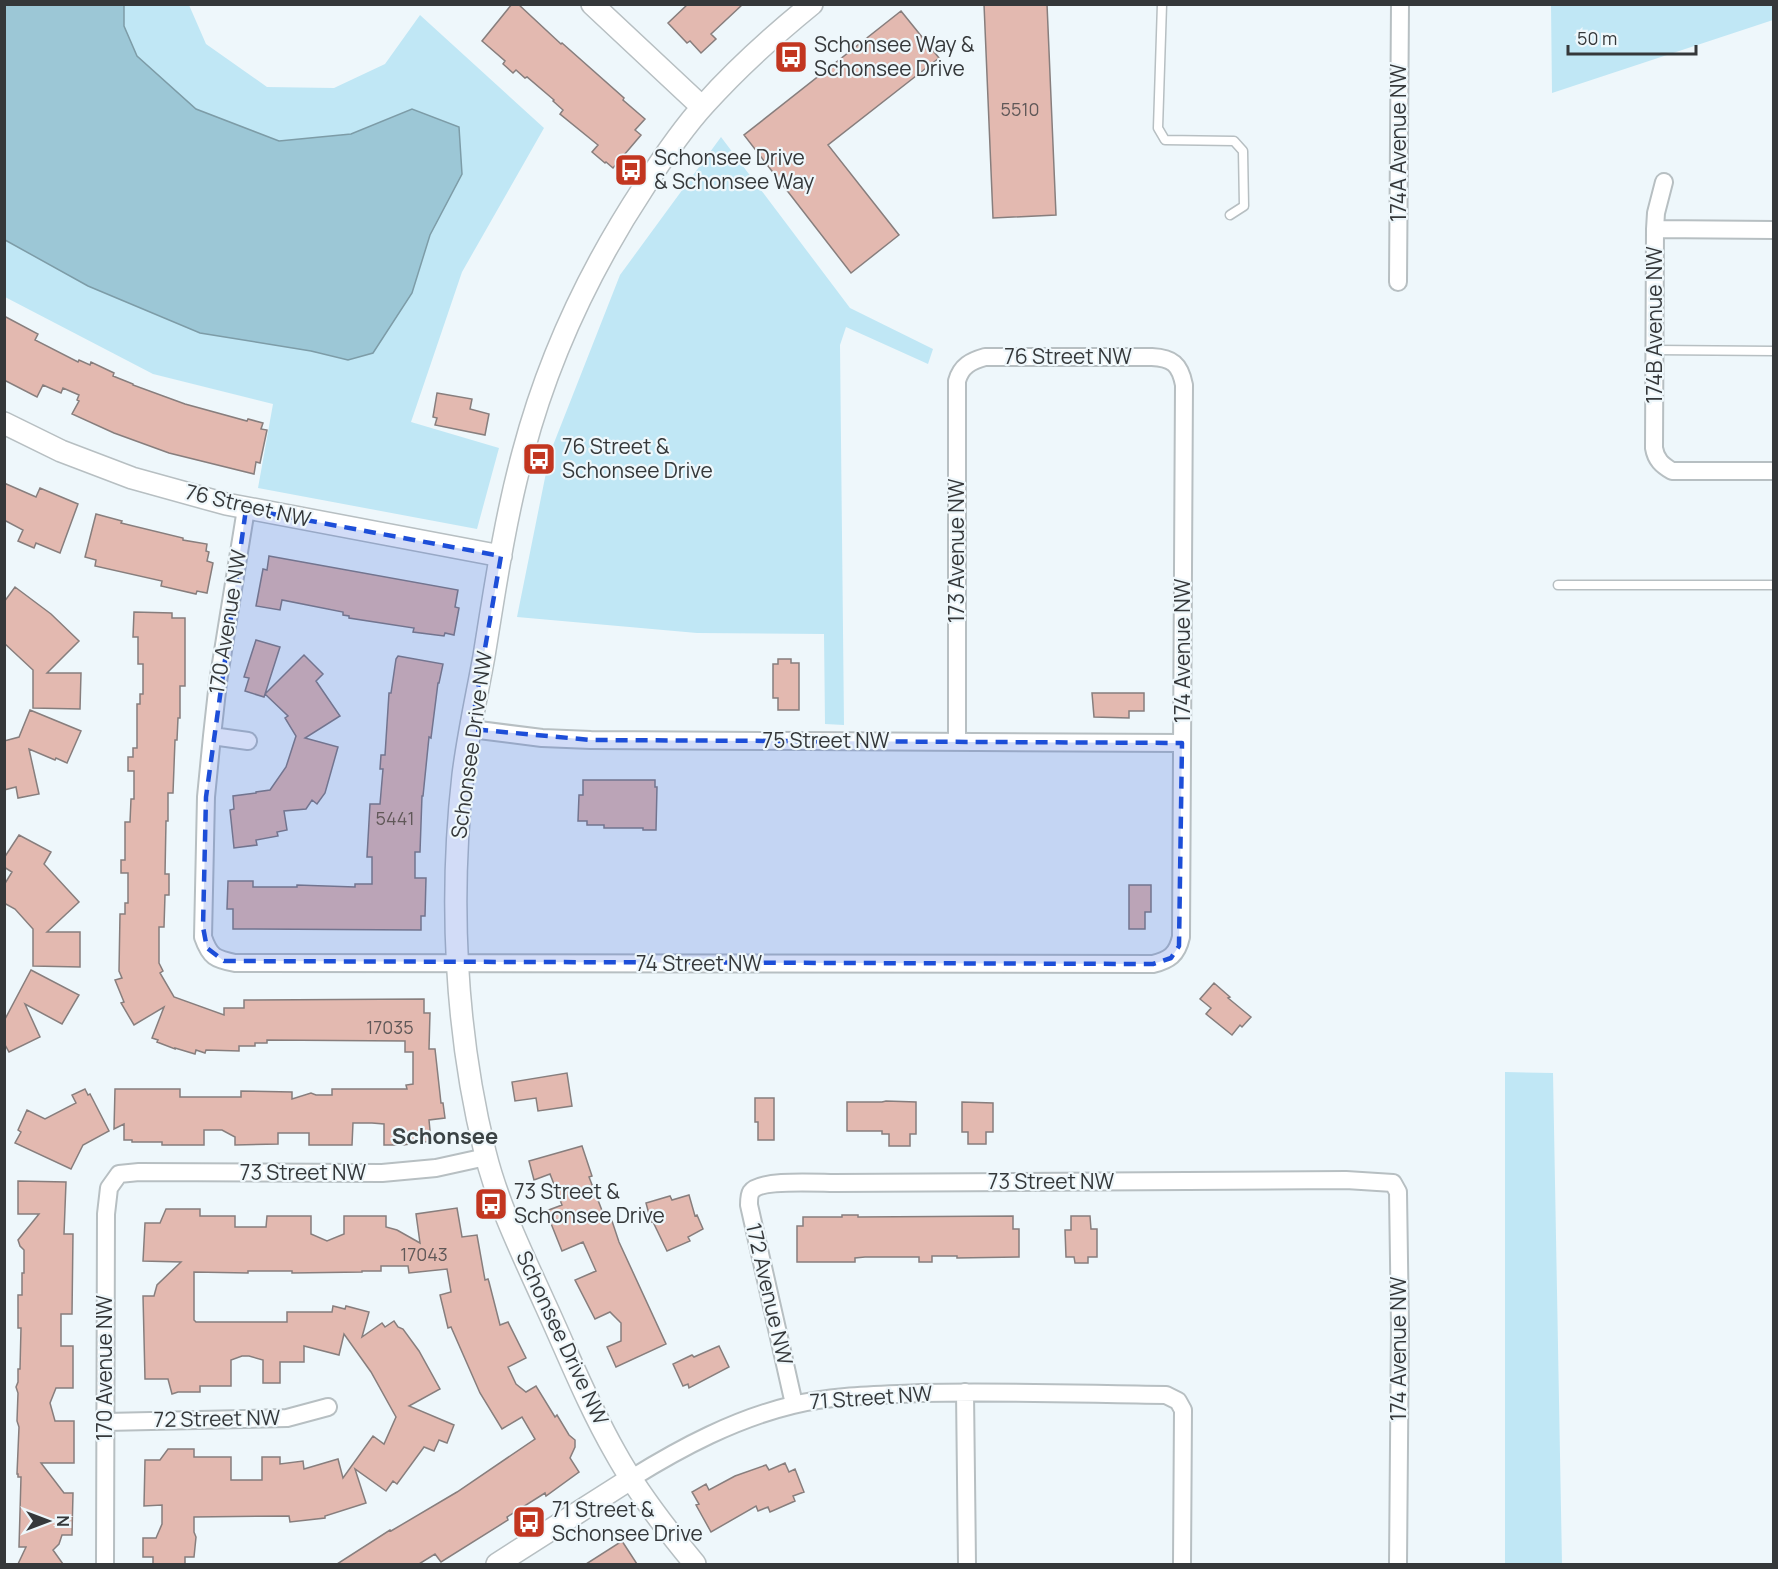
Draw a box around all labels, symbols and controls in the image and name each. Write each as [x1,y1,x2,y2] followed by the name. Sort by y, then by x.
[1568,18,1696,56] scale bar
[1577,26,1617,50] text: 50 m
[814,30,975,82] place label: Schonsee Way & Schonsee Drive
[773,39,809,75] bus stop icon: Schonsee Way & Schonsee Drive
[1384,64,1412,222] street label: 174A Avenue NW
[1001,97,1039,121] house number: 5510
[654,143,814,195] place label: Schonsee Drive & Schonsee Way
[613,152,649,188] bus stop icon: Schonsee Drive & Schonsee Way
[1640,246,1668,404] street label: 174B Avenue NW
[1004,342,1132,370] street label: 76 Street NW
[562,432,713,484] place label: 76 Street & Schonsee Drive
[521,441,557,477] bus stop icon: 76 Street & Schonsee Drive
[183,477,314,533] street label: 76 Street NW
[942,478,970,623] street label: 173 Avenue NW
[202,547,252,696] street label: 170 Avenue NW
[1168,578,1196,723] street label: 174 Avenue NW
[444,649,498,840] street label: Schonsee Drive NW
[763,726,890,754] street label: 75 Street NW
[376,806,414,830] house number: 5441
[636,949,762,977] street label: 74 Street NW
[366,1015,414,1039] house number: 17035
[392,1121,498,1151] district label: Schonsee
[240,1158,366,1186] street label: 73 Street NW
[988,1167,1114,1195] street label: 73 Street NW
[514,1177,665,1229] place label: 73 Street & Schonsee Drive
[473,1186,509,1222] bus stop icon: 73 Street & Schonsee Drive
[740,1220,800,1368] street label: 172 Avenue NW
[400,1242,448,1266] house number: 17043
[510,1246,616,1429] street label: Schonsee Drive NW
[1384,1276,1412,1421] street label: 174 Avenue NW
[90,1295,118,1441] street label: 170 Avenue NW
[809,1379,934,1415] street label: 71 Street NW
[153,1403,281,1433] street label: 72 Street NW
[18,1491,78,1551] north arrow
[552,1495,703,1547] place label: 71 Street & Schonsee Drive
[511,1504,547,1540] bus stop icon: 71 Street & Schonsee Drive
[52,1515,74,1527] text: N

